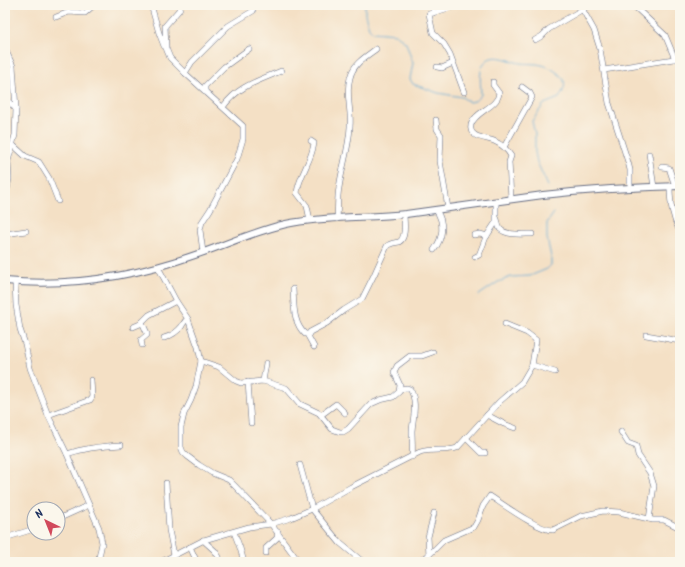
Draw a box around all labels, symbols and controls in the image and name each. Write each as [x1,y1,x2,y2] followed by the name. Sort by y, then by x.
[26,501,66,541] north arrow
[31,505,49,523] text: N

